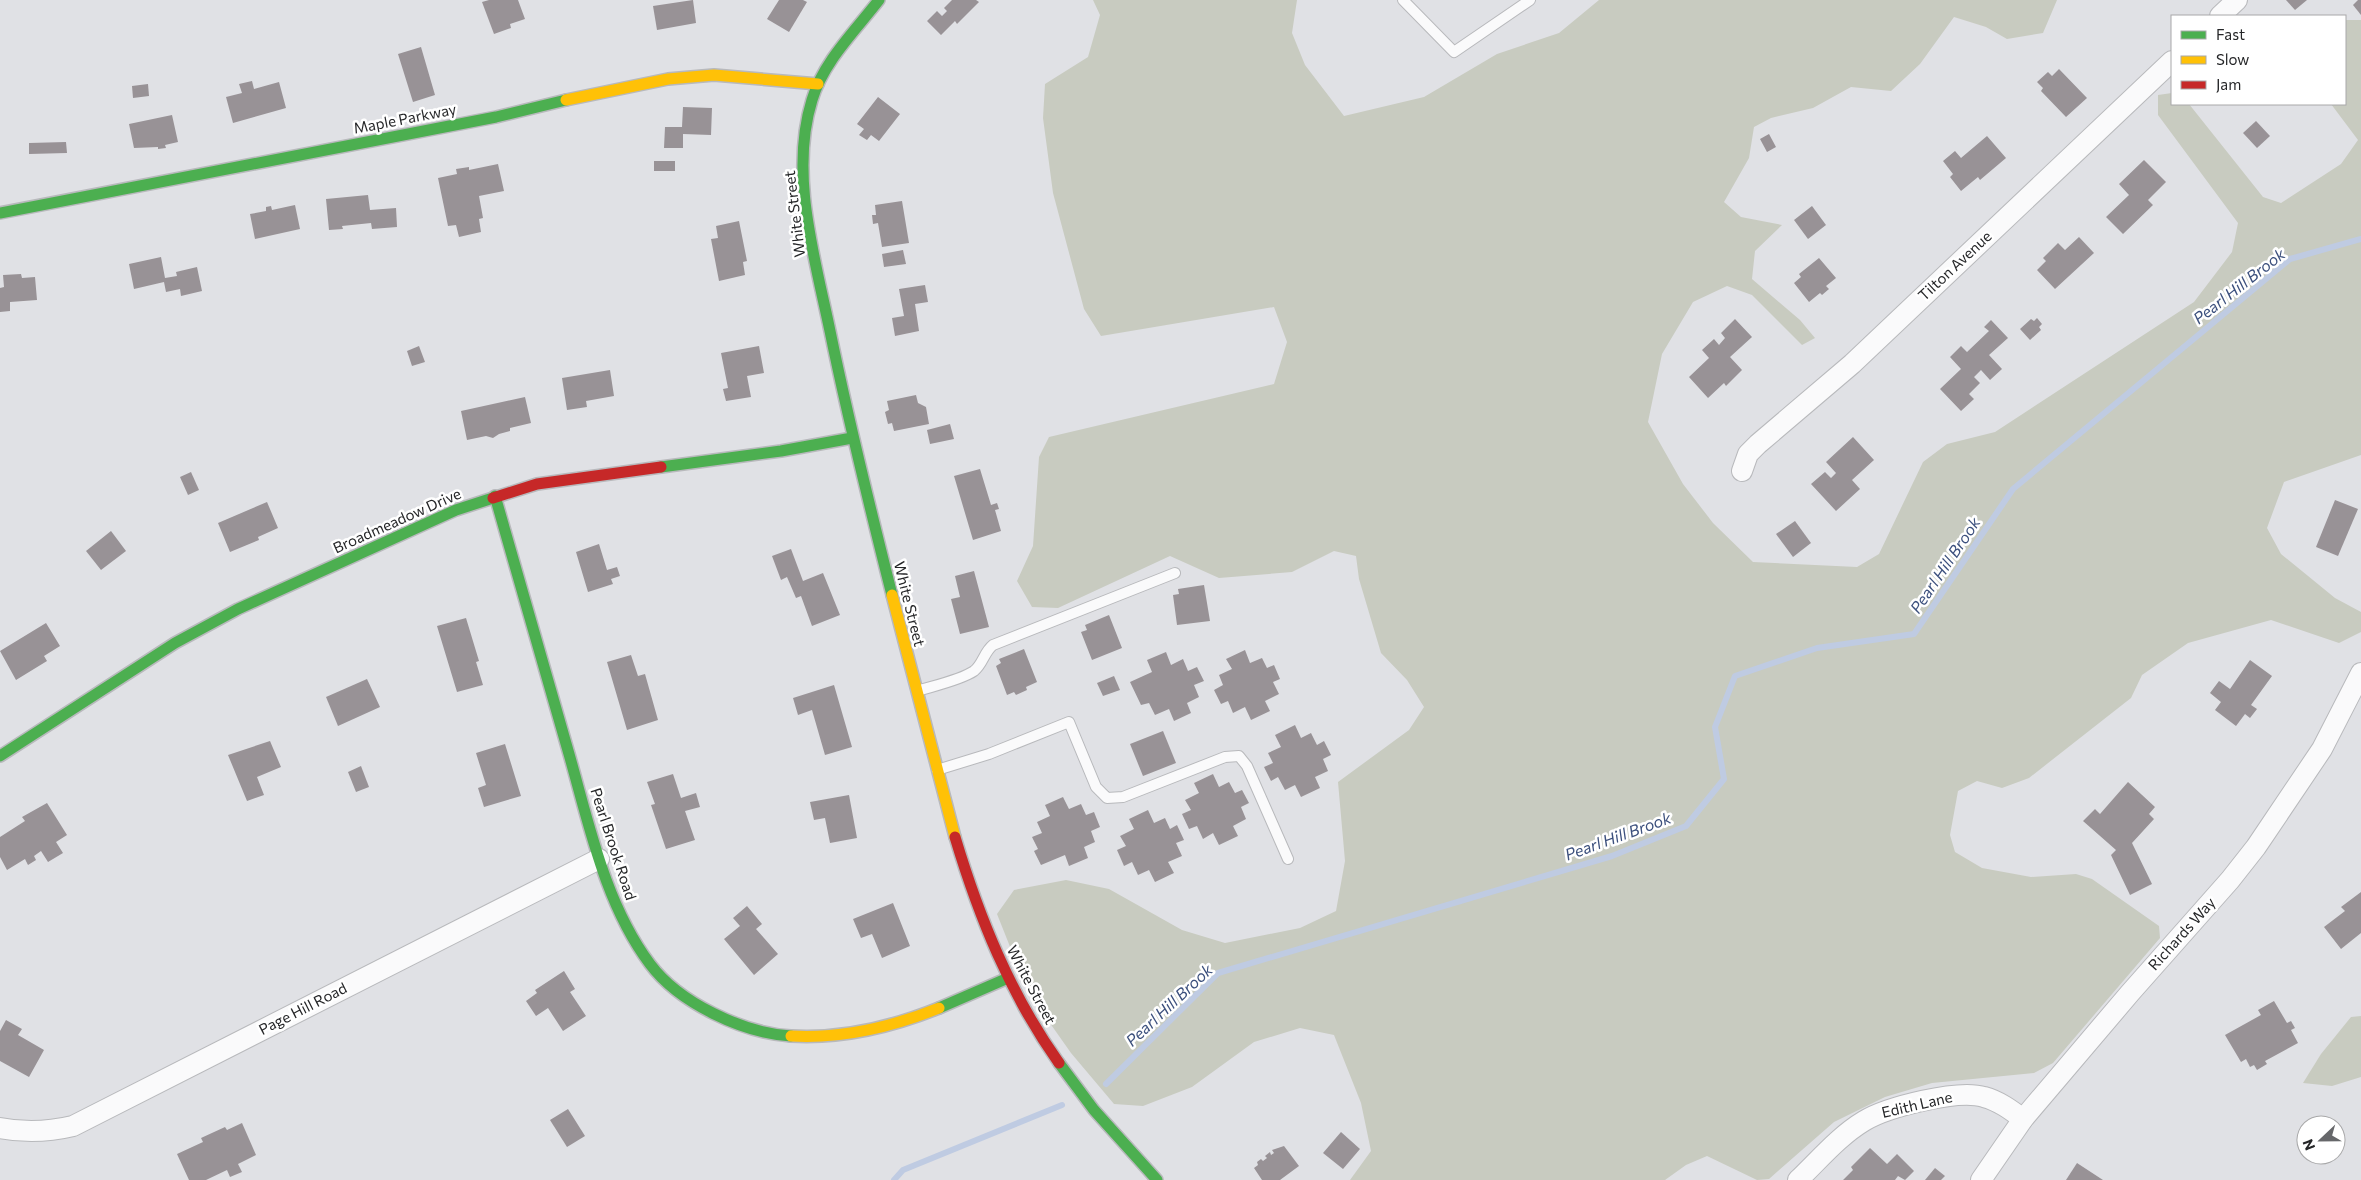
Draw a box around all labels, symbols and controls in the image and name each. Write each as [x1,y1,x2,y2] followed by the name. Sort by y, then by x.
[2171,15,2346,105] legend
[2216,25,2245,43] text: Fast
[2216,50,2249,68] text: Slow
[2216,75,2241,93] text: Jam
[352,99,458,137] street label: Maple Parkway
[780,170,808,258] street label: White Street
[1914,227,1995,304] street label: Tilton Avenue
[2189,244,2289,327] water label: Pearl Hill Brook
[330,484,463,556] street label: Broadmeadow Drive
[1905,513,1984,616] water label: Pearl Hill Brook
[891,559,929,648] street label: White Street
[587,785,641,902] street label: Pearl Brook Road
[1562,807,1674,864] water label: Pearl Hill Brook
[2144,893,2219,973] street label: Richards Way
[1004,942,1060,1027] street label: White Street
[1121,959,1216,1050] water label: Pearl Hill Brook
[255,978,350,1038] street label: Page Hill Road
[1880,1087,1954,1121] street label: Edith Lane
[2296,1115,2346,1165] north arrow
[2299,1137,2318,1153] text: N

